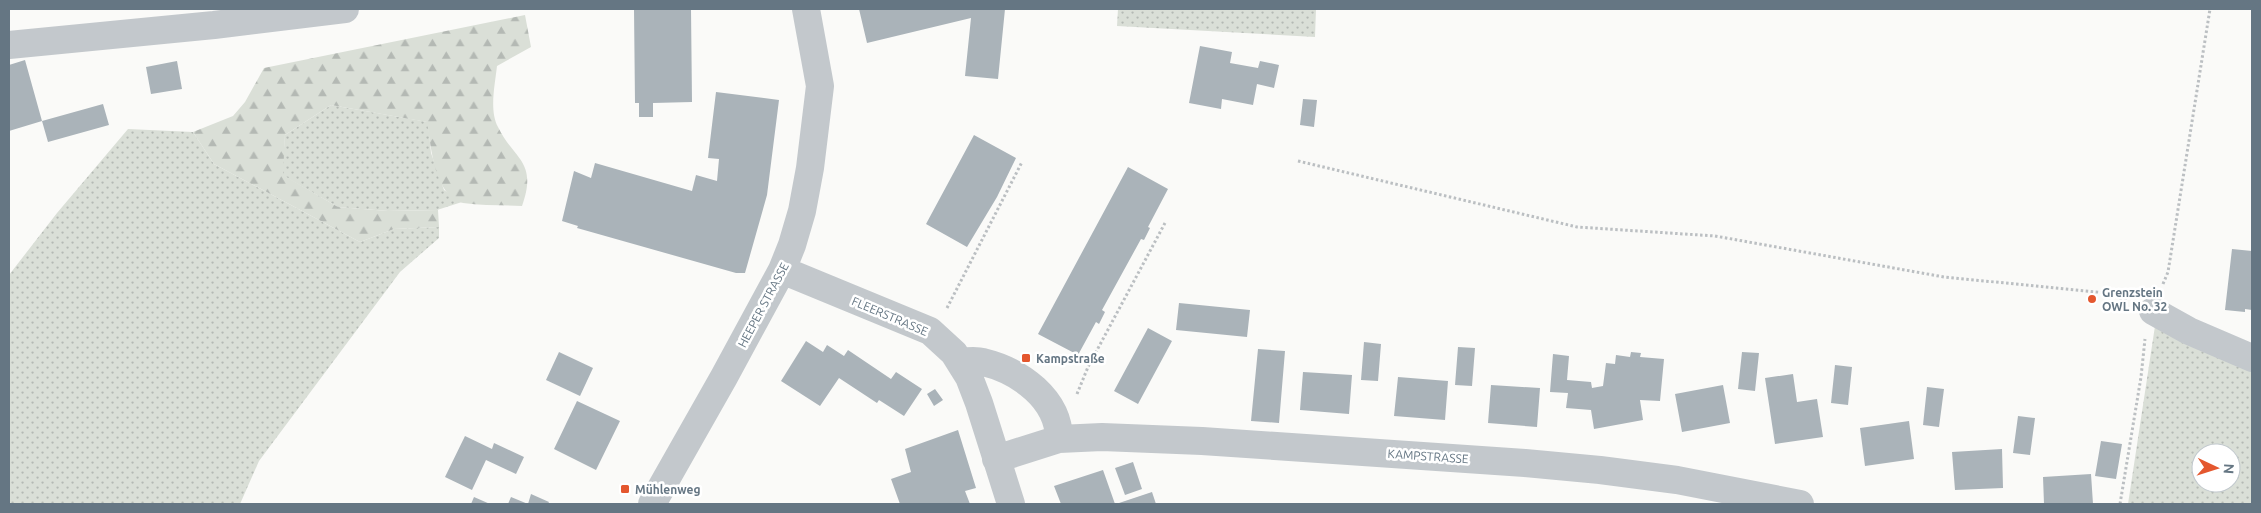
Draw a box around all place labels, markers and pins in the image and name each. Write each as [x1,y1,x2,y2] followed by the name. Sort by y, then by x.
[2102,286,2168,313] place label: Grenzstein OWL No. 32
[2086,293,2098,305] marker: Grenzstein OWL No. 32
[1020,352,1032,364] marker: Kampstraße
[1036,352,1105,365] place label: Kampstraße
[619,483,631,495] marker: Mühlenweg
[635,483,700,496] place label: Mühlenweg

